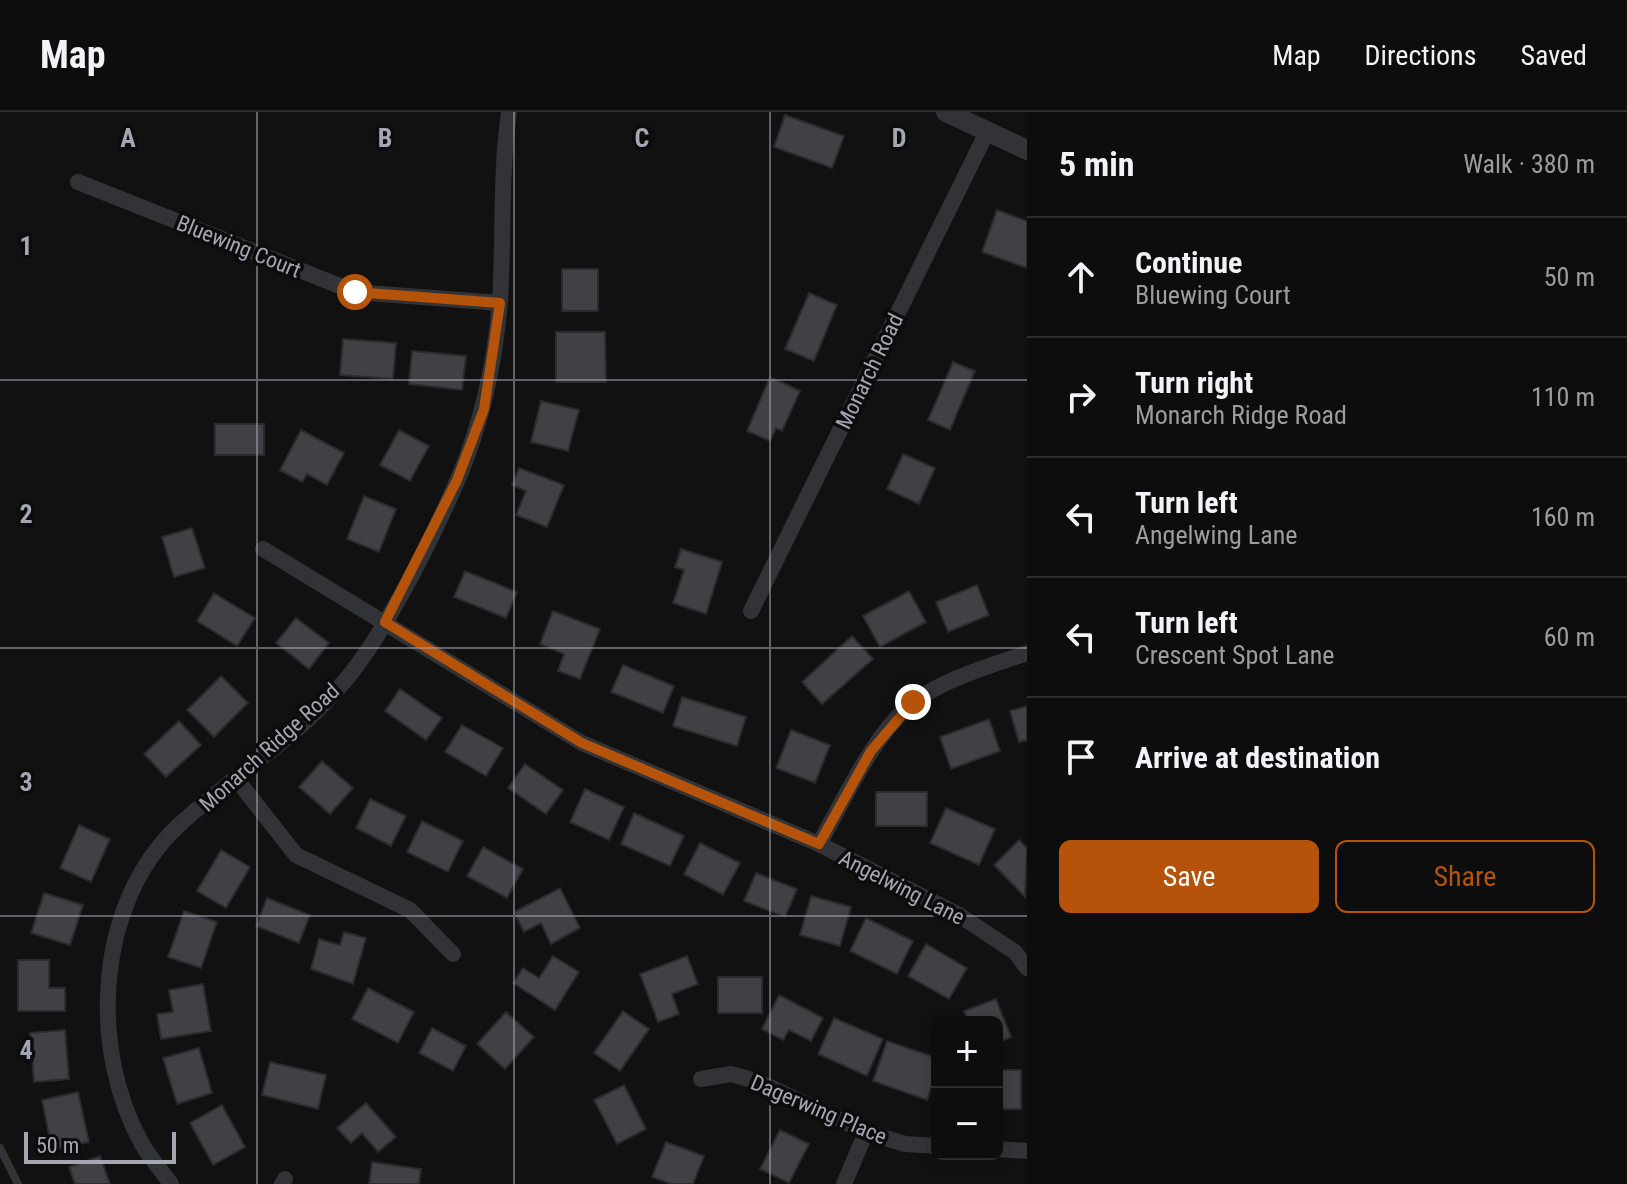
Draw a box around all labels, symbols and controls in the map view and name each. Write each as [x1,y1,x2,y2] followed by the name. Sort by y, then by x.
[40,33,106,77] text: Map
[1272,39,1321,72] text: Map
[1365,39,1476,72] text: Directions
[1520,39,1587,72] text: Saved
[120,123,136,153] text: A
[378,123,392,153] text: B
[635,123,650,153] text: C
[892,123,906,153] text: D
[1059,144,1135,184] text: 5 min
[1463,149,1595,179] text: Walk · 380 m
[173,210,305,283] street label: Bluewing Court
[19,231,33,261] text: 1
[1135,245,1242,280] text: Continue
[1059,255,1103,299] icon: ahead
[1544,262,1595,292] text: 50 m
[337,274,373,310] route start
[1135,280,1291,310] text: Bluewing Court
[831,309,908,433] street label: Monarch Road
[1135,365,1253,400] text: Turn right
[1059,375,1103,419] icon: right
[1531,382,1595,412] text: 110 m
[1135,400,1347,430] text: Monarch Ridge Road
[1135,485,1238,520] text: Turn left
[1059,495,1103,539] icon: left
[19,499,33,529] text: 2
[1531,502,1595,532] text: 160 m
[1135,520,1297,550] text: Angelwing Lane
[1135,605,1238,640] text: Turn left
[1059,615,1103,659] icon: left
[1544,622,1595,652] text: 60 m
[1135,640,1335,670] text: Crescent Spot Lane
[194,678,344,817] street label: Monarch Ridge Road
[895,684,931,720] route end
[1059,735,1103,779] icon: arrive
[1135,740,1380,775] text: Arrive at destination
[19,767,33,797] text: 3
[1059,840,1319,913] button: Save
[1335,840,1595,913] button: Share
[835,845,969,930] street label: Angelwing Lane
[931,1016,1003,1160] map controls
[931,1016,1003,1088] button: +
[19,1035,33,1065] text: 4
[747,1070,891,1149] street label: Dagerwing Place
[931,1088,1003,1160] button: −
[24,1128,176,1164] scale bar
[36,1133,79,1158] text: 50 m

